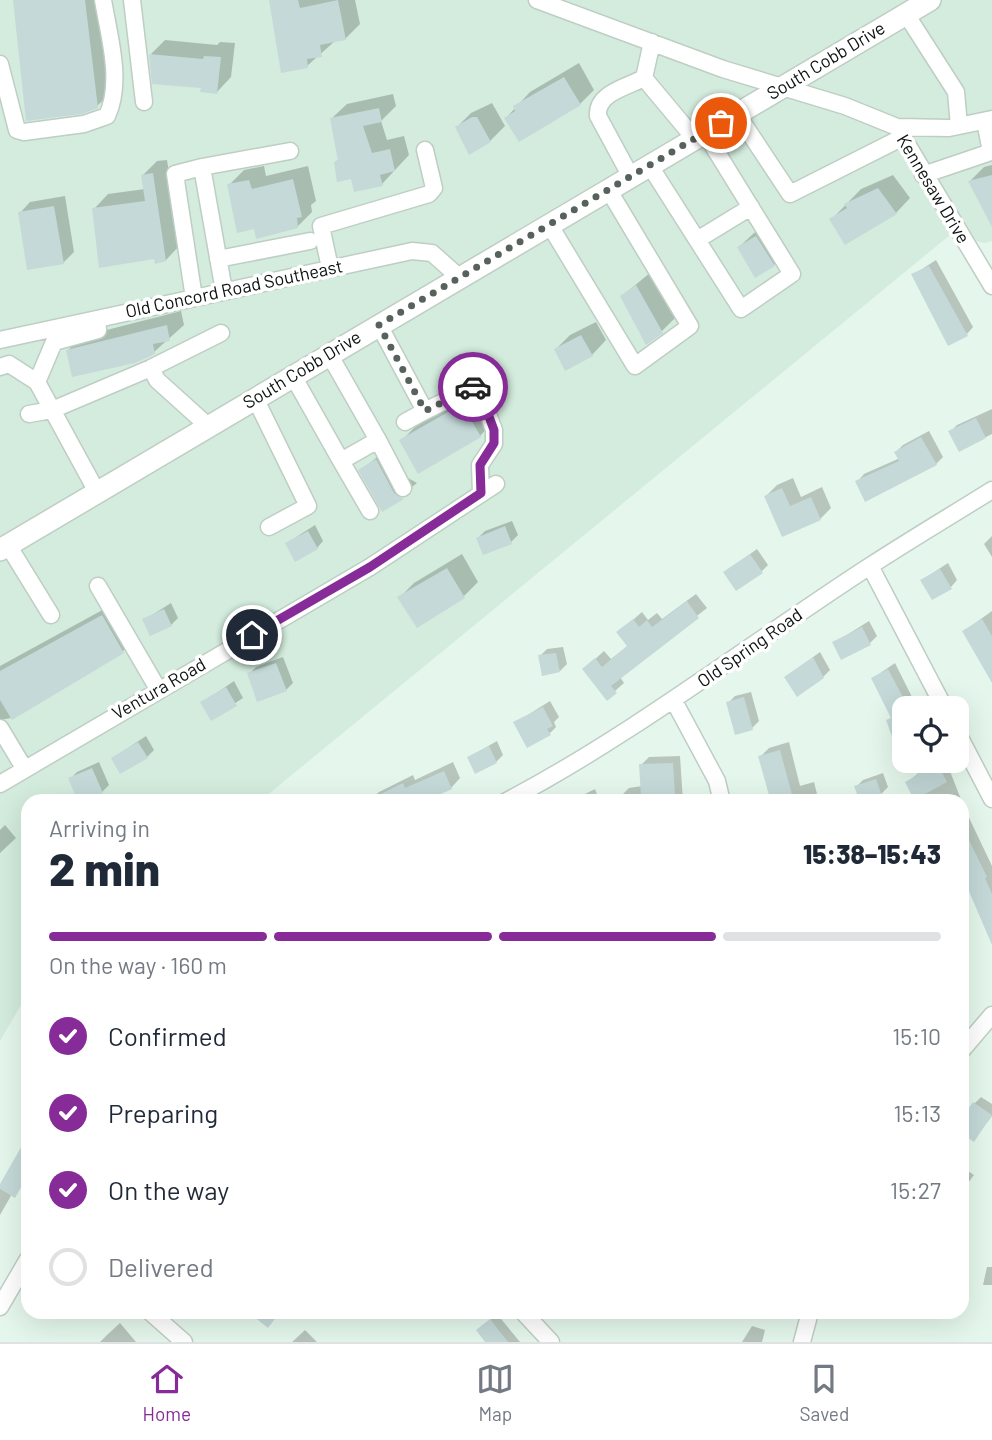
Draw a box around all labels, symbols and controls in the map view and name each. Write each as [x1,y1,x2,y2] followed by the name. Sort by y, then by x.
[762,16,889,104] street label: South Cobb Drive
[691,93,751,153] pin
[702,104,740,142] icon: bag
[893,130,975,247] street label: Kennesaw Drive
[123,254,344,322] street label: Old Concord Road Southeast
[238,325,365,413] street label: South Cobb Drive
[438,352,508,422] courier
[454,368,492,406] icon: car
[693,603,806,691] street label: Old Spring Road
[222,605,282,665] pin
[233,616,271,654] icon: home
[108,653,209,724] street label: Ventura Road
[892,696,969,773] map controls
[892,696,969,773] button: locate
[49,814,150,842] text: Arriving in
[803,838,941,869] text: 15:38–15:43
[49,840,160,895] text: 2 min
[49,951,227,979] text: On the way · 160 m
[49,1017,87,1055] icon: check
[108,1020,227,1051] text: Confirmed
[892,1022,941,1050] text: 15:10
[49,1094,87,1132] icon: check
[108,1097,218,1128] text: Preparing
[893,1099,941,1127] text: 15:13
[49,1171,87,1209] icon: check
[108,1174,229,1205] text: On the way
[890,1176,941,1204] text: 15:27
[108,1251,214,1282] text: Delivered
[143,1360,191,1425] tab: Home
[476,1360,514,1425] tab: Map
[800,1360,849,1425] tab: Saved

